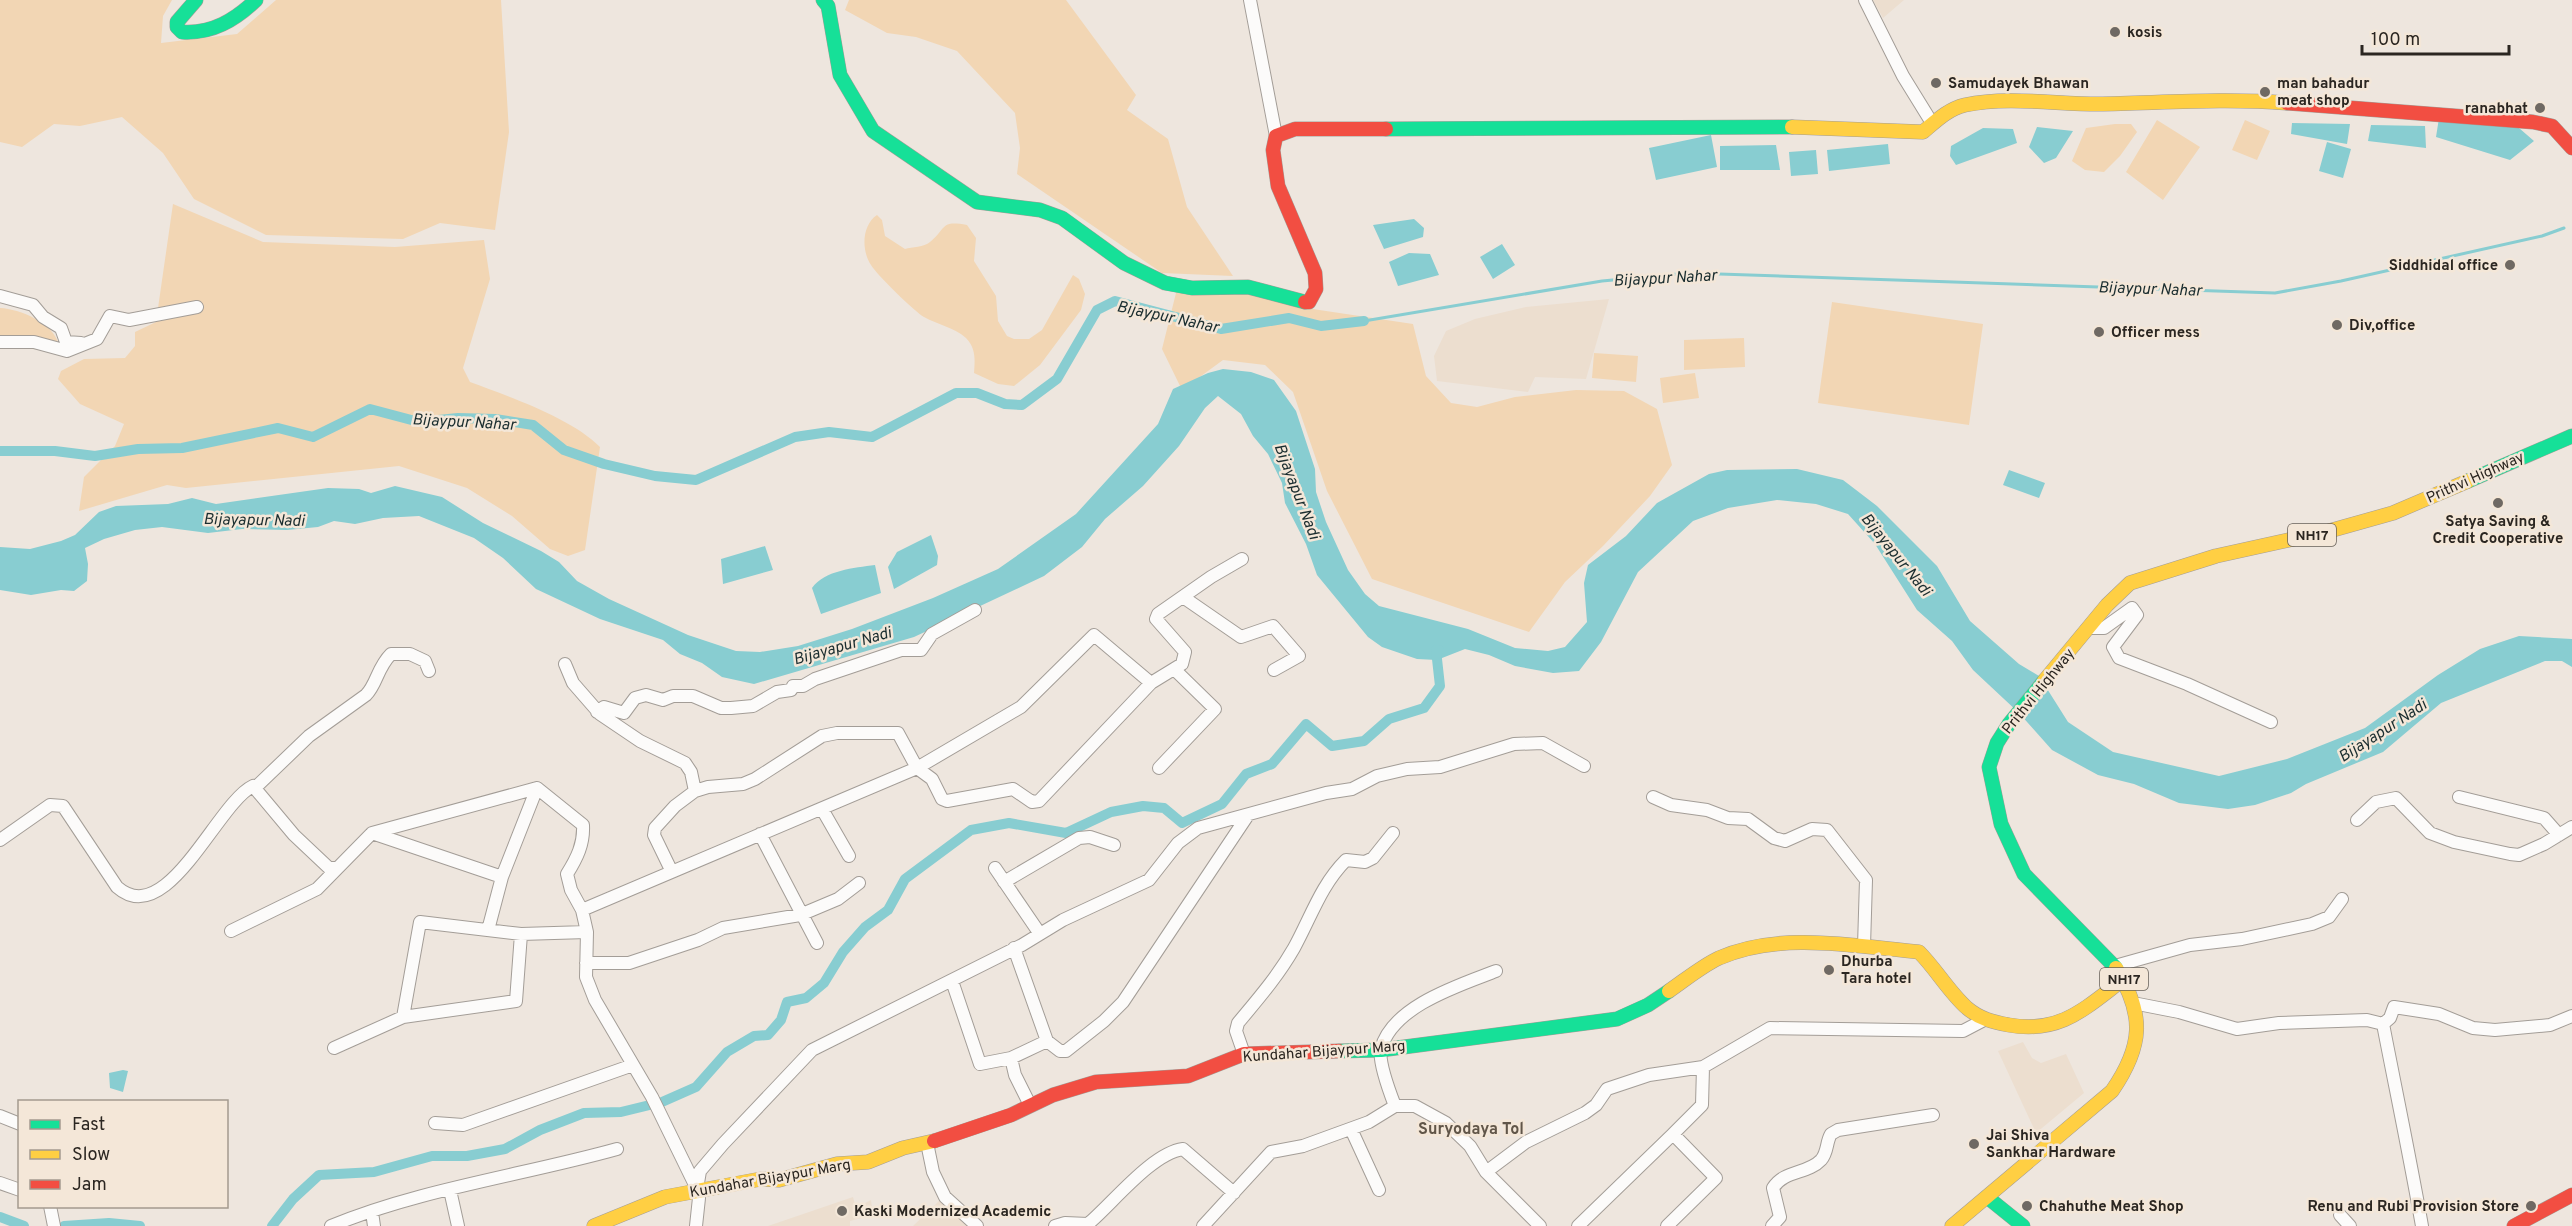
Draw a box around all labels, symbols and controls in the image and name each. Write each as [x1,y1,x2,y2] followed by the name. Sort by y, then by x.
[2362,18,2509,56] scale bar
[2127,24,2162,43] place label: kosis
[2108,25,2122,39] marker: kosis
[2371,29,2420,52] text: 100 m
[1948,75,2089,94] place label: Samudayek Bhawan
[2277,75,2370,111] place label: man bahadur meat shop
[1929,76,1943,90] marker: Samudayek Bhawan
[2258,85,2272,99] marker: man bahadur meat shop
[2465,100,2528,119] place label: ranabhat
[2533,101,2547,115] marker: ranabhat
[2389,257,2498,276] place label: Siddhidal office
[2503,258,2517,272] marker: Siddhidal office
[1613,266,1719,292] water label: Bijaypur Nahar
[2098,278,2204,302] water label: Bijaypur Nahar
[1115,297,1222,339] water label: Bijaypur Nahar
[2349,317,2415,336] place label: Div,office
[2330,318,2344,332] marker: Div,office
[2111,324,2200,343] place label: Officer mess
[2092,325,2106,339] marker: Officer mess
[412,410,518,436] water label: Bijaypur Nahar
[1269,441,1324,544] water label: Bijayapur Nadi
[2424,448,2528,508] street label: Prithvi Highway
[2491,496,2505,510] marker: Satya Saving & Credit Cooperative
[203,510,306,532] water label: Bijayapur Nadi
[1856,510,1936,602] water label: Bijayapur Nadi
[2433,513,2563,549] place label: Satya Saving & Credit Cooperative
[2288,524,2336,546] road number: NH17
[791,623,895,670] water label: Bijayapur Nadi
[1999,645,2080,739] street label: Prithvi Highway
[2335,695,2432,768] water label: Bijayapur Nadi
[1841,953,1912,989] place label: Dhurba Tara hotel
[1822,963,1836,977] marker: Dhurba Tara hotel
[2100,968,2148,990] road number: NH17
[1242,1037,1406,1068] street label: Kundahar Bijaypur Marg
[18,1100,228,1208] legend
[72,1114,105,1137] text: Fast
[1418,1120,1524,1140] district label: Suryodaya Tol
[1986,1127,2116,1163] place label: Jai Shiva Sankhar Hardware
[1967,1137,1981,1151] marker: Jai Shiva Sankhar Hardware
[72,1144,110,1167] text: Slow
[688,1156,852,1203] street label: Kundahar Bijaypur Marg
[72,1174,107,1197] text: Jam
[2039,1198,2184,1217] place label: Chahuthe Meat Shop
[2307,1198,2519,1217] place label: Renu and Rubi Provision Store
[2020,1199,2034,1213] marker: Chahuthe Meat Shop
[2524,1199,2538,1213] marker: Renu and Rubi Provision Store
[854,1203,1051,1222] place label: Kaski Modernized Academic
[835,1204,849,1218] marker: Kaski Modernized Academic

